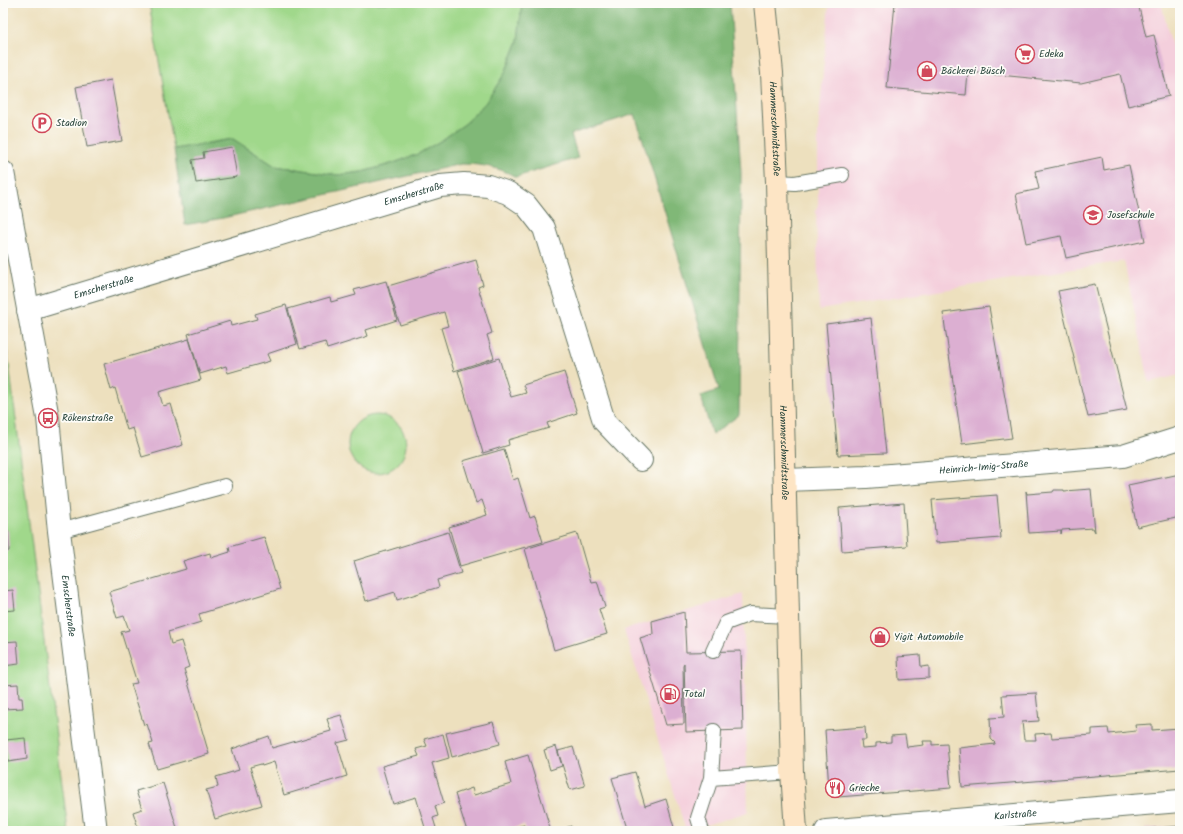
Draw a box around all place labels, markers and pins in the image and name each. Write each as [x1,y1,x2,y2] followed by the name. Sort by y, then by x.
[1014,43,1036,65] supermarket icon: Edeka
[1039,46,1064,62] place label: Edeka
[916,60,938,82] shop icon: Bäckerei Büsch
[941,63,1005,79] place label: Bäckerei Büsch
[31,112,53,134] parking icon: Stadion
[56,115,87,131] place label: Stadion
[1082,204,1104,226] school or university icon: Josefschule
[1107,207,1155,223] place label: Josefschule
[37,407,59,429] bus stop icon: Rökenstraße
[62,410,114,426] place label: Rökenstraße
[869,626,891,648] shop icon: Yigit Automobile
[894,629,964,645] place label: Yigit Automobile
[659,683,681,705] fuel station icon: Total
[684,686,705,702] place label: Total
[824,777,846,799] restaurant icon: Grieche
[849,780,880,796] place label: Grieche

